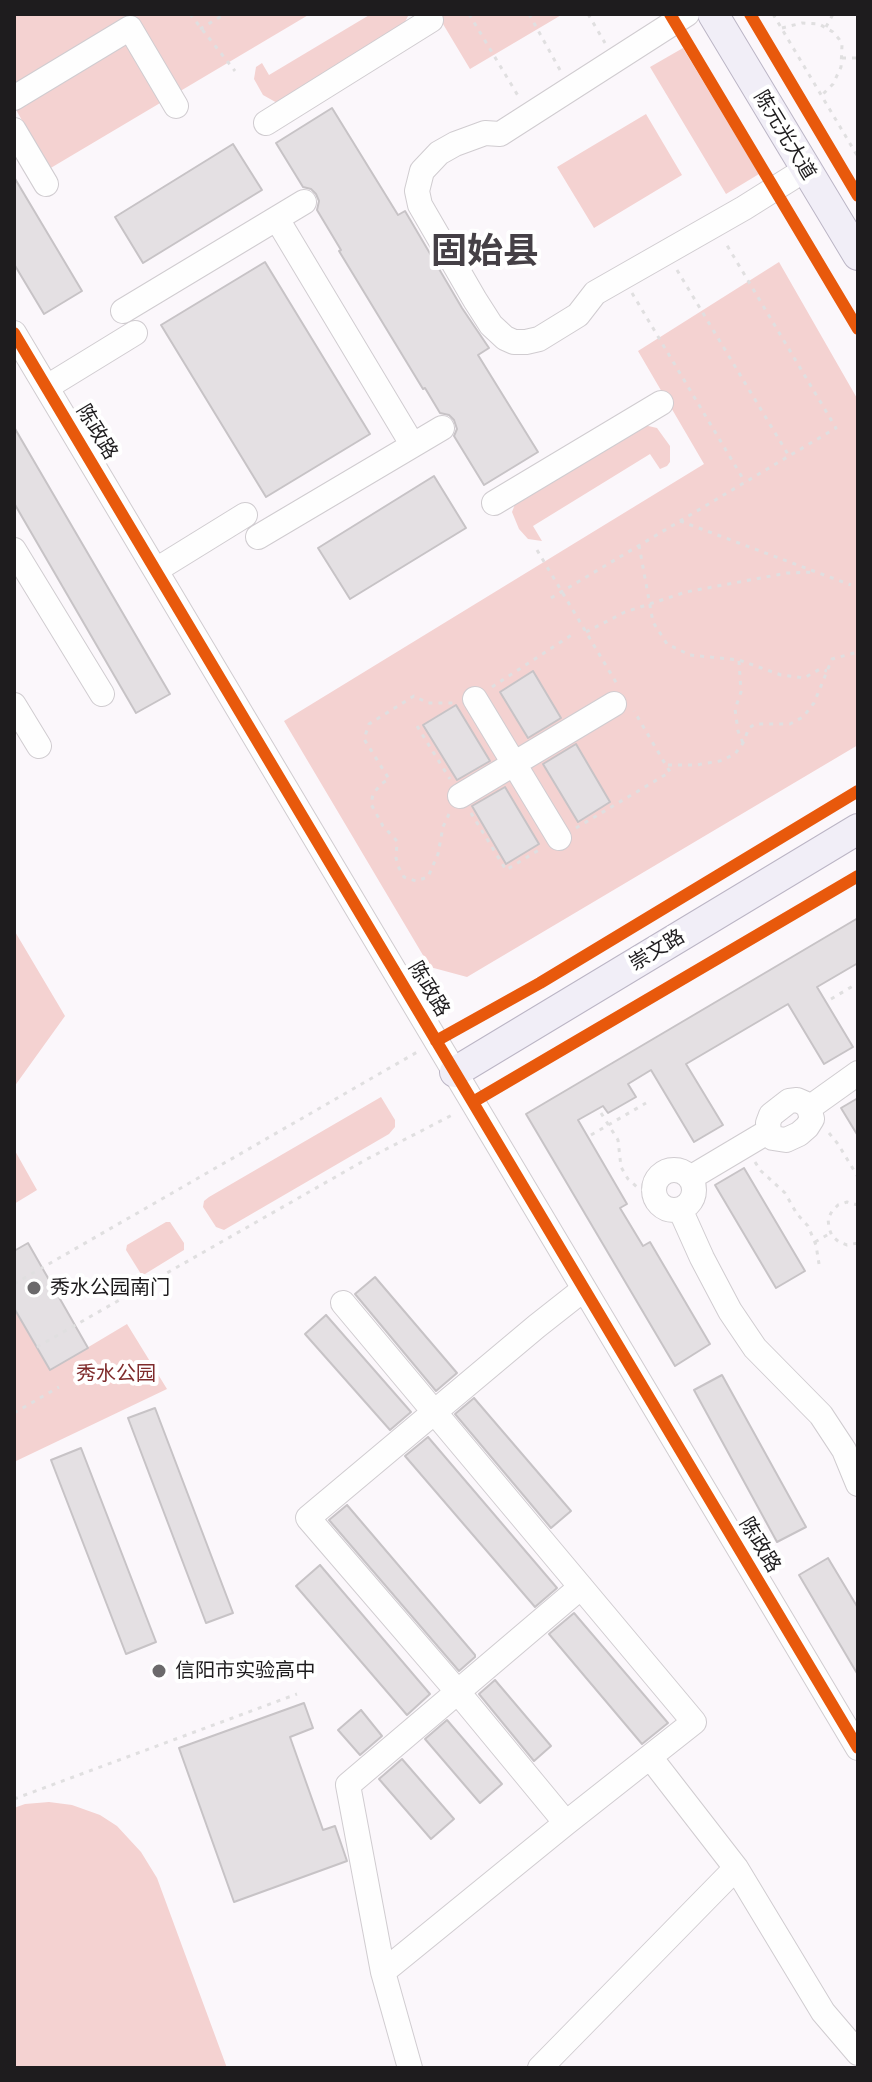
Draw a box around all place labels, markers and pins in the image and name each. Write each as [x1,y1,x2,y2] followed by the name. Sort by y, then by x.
[50,1276,170,1300] place label: 秀水公园南门
[25,1279,43,1297] marker: 秀水公园南门
[175,1659,315,1683] place label: 信阳市实验高中
[150,1662,168,1680] marker: 信阳市实验高中

